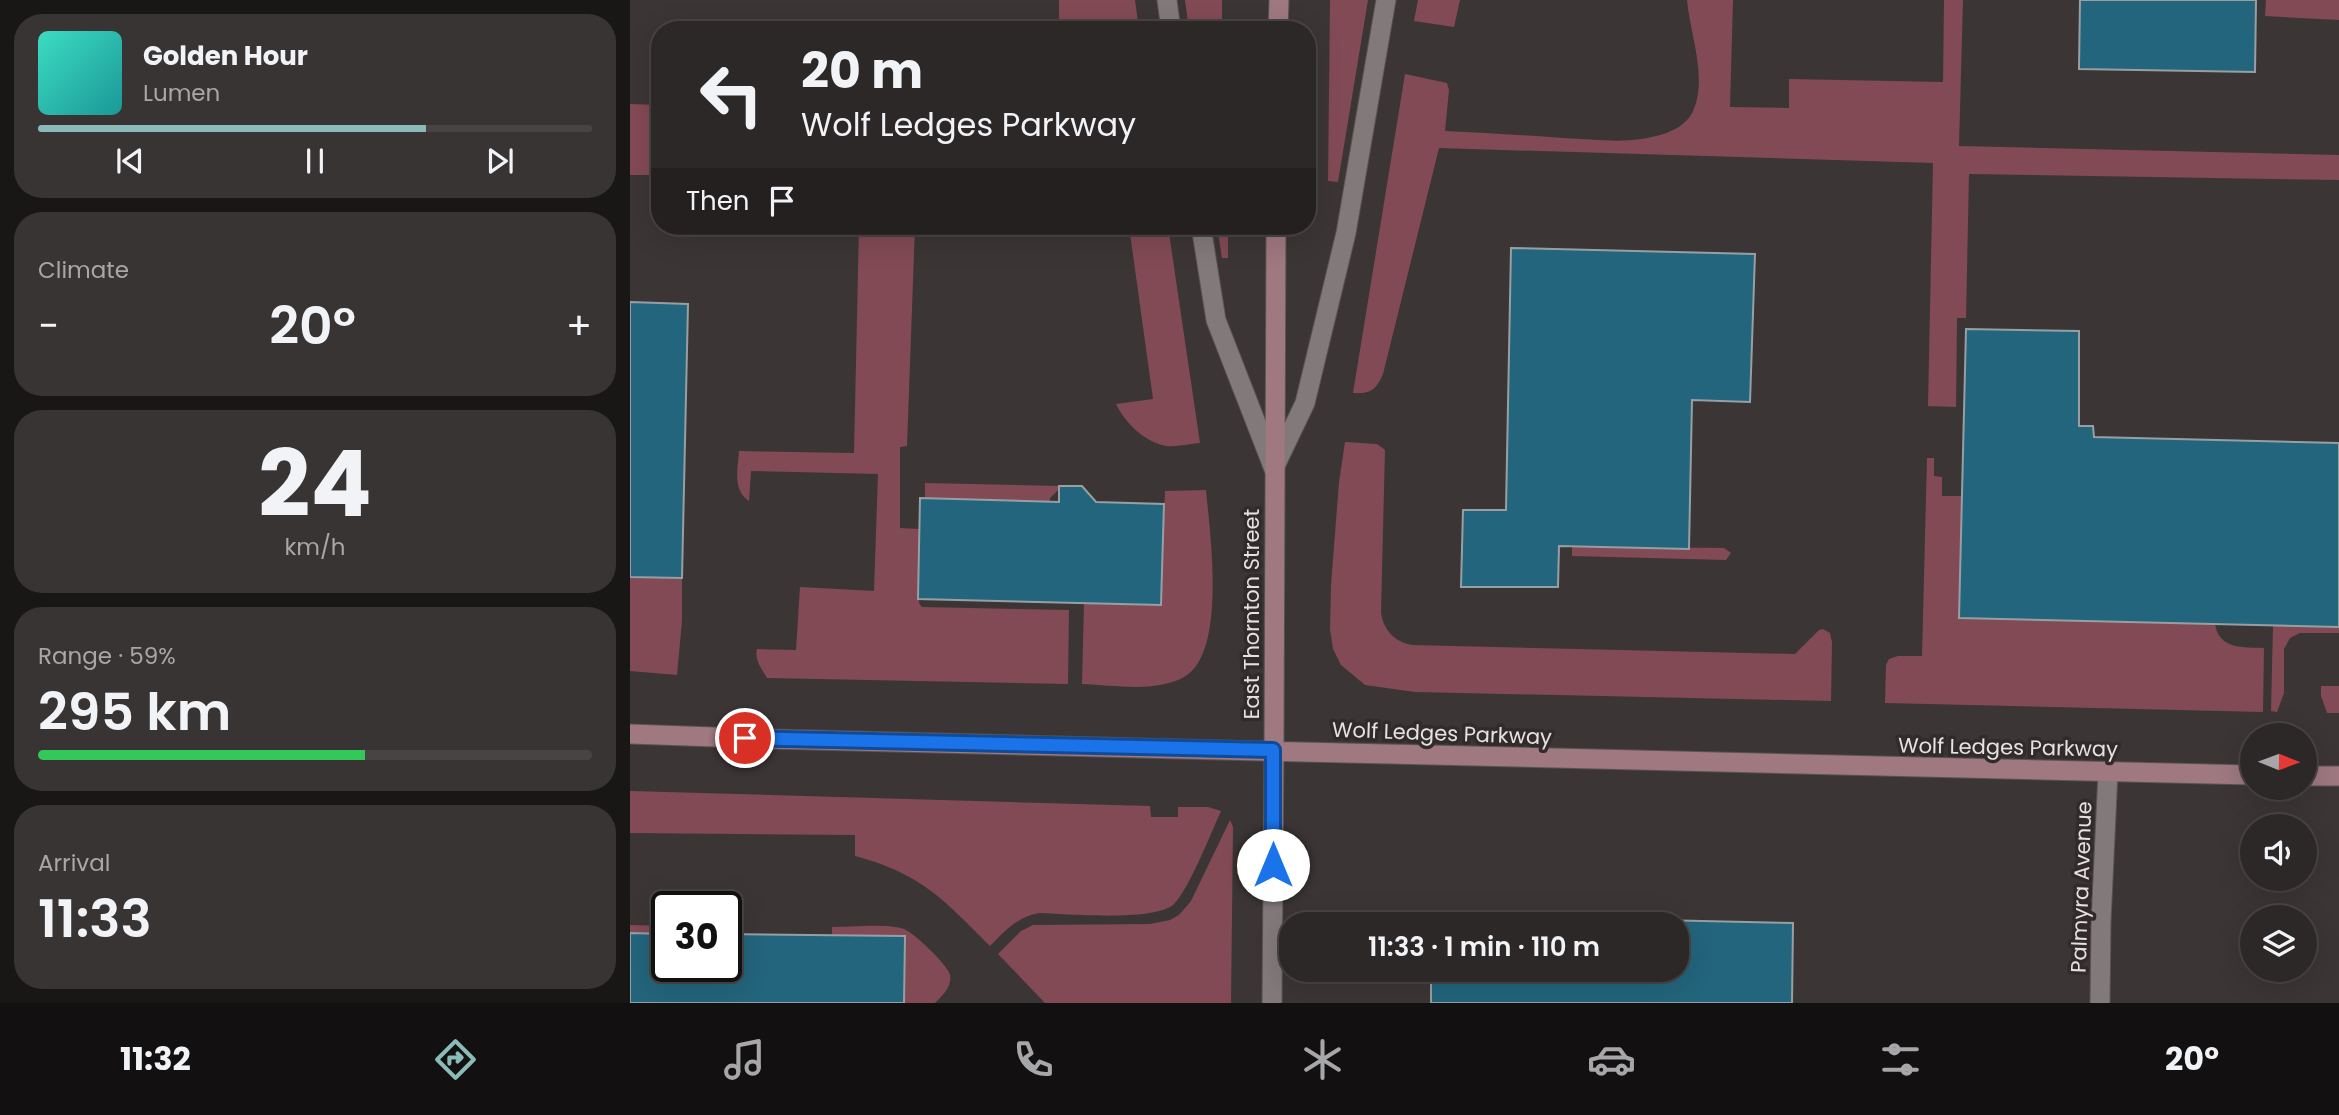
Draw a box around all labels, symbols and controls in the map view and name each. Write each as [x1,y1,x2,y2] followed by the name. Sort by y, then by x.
[801,37,923,105] text: 20 m
[143,38,308,74] text: Golden Hour
[686,49,777,140] icon: left
[143,77,220,109] text: Lumen
[801,102,1136,147] text: Wolf Ledges Parkway
[111,142,149,180] icon: previous
[296,142,334,180] icon: pause
[481,142,519,180] icon: next
[763,182,801,220] icon: arrive
[686,183,749,219] text: Then
[38,254,129,286] text: Climate
[269,289,356,362] text: 20°
[38,299,59,352] text: −
[566,299,592,352] text: +
[258,420,372,548] text: 24
[1237,509,1266,719] street label: East Thornton Street
[284,531,346,563] text: km/h
[38,640,176,672] text: Range · 59%
[38,675,231,748] text: 295 km
[715,708,775,768] pin
[1332,715,1553,751] street label: Wolf Ledges Parkway
[726,719,764,757] icon: arrive
[2240,723,2317,800] north arrow
[2240,723,2317,982] map controls
[1898,731,2118,763] street label: Wolf Ledges Parkway
[2064,801,2098,973] street label: Palmyra Avenue
[2240,814,2317,891] button: sound
[1236,828,1310,902] position arrow
[38,847,110,879] text: Arrival
[38,882,152,955] text: 11:33
[651,891,742,982] speed limit sign: 30
[2240,905,2317,982] button: layers
[1368,929,1600,965] text: 11:33 · 1 min · 110 m
[431,1035,480,1084] icon: directions
[720,1035,769,1084] icon: music
[1009,1035,1058,1084] icon: phone
[1298,1035,1347,1084] icon: climate
[1587,1035,1636,1084] icon: car
[1876,1035,1925,1084] icon: filters
[120,1036,191,1081] text: 11:32
[2165,1036,2219,1081] text: 20°

